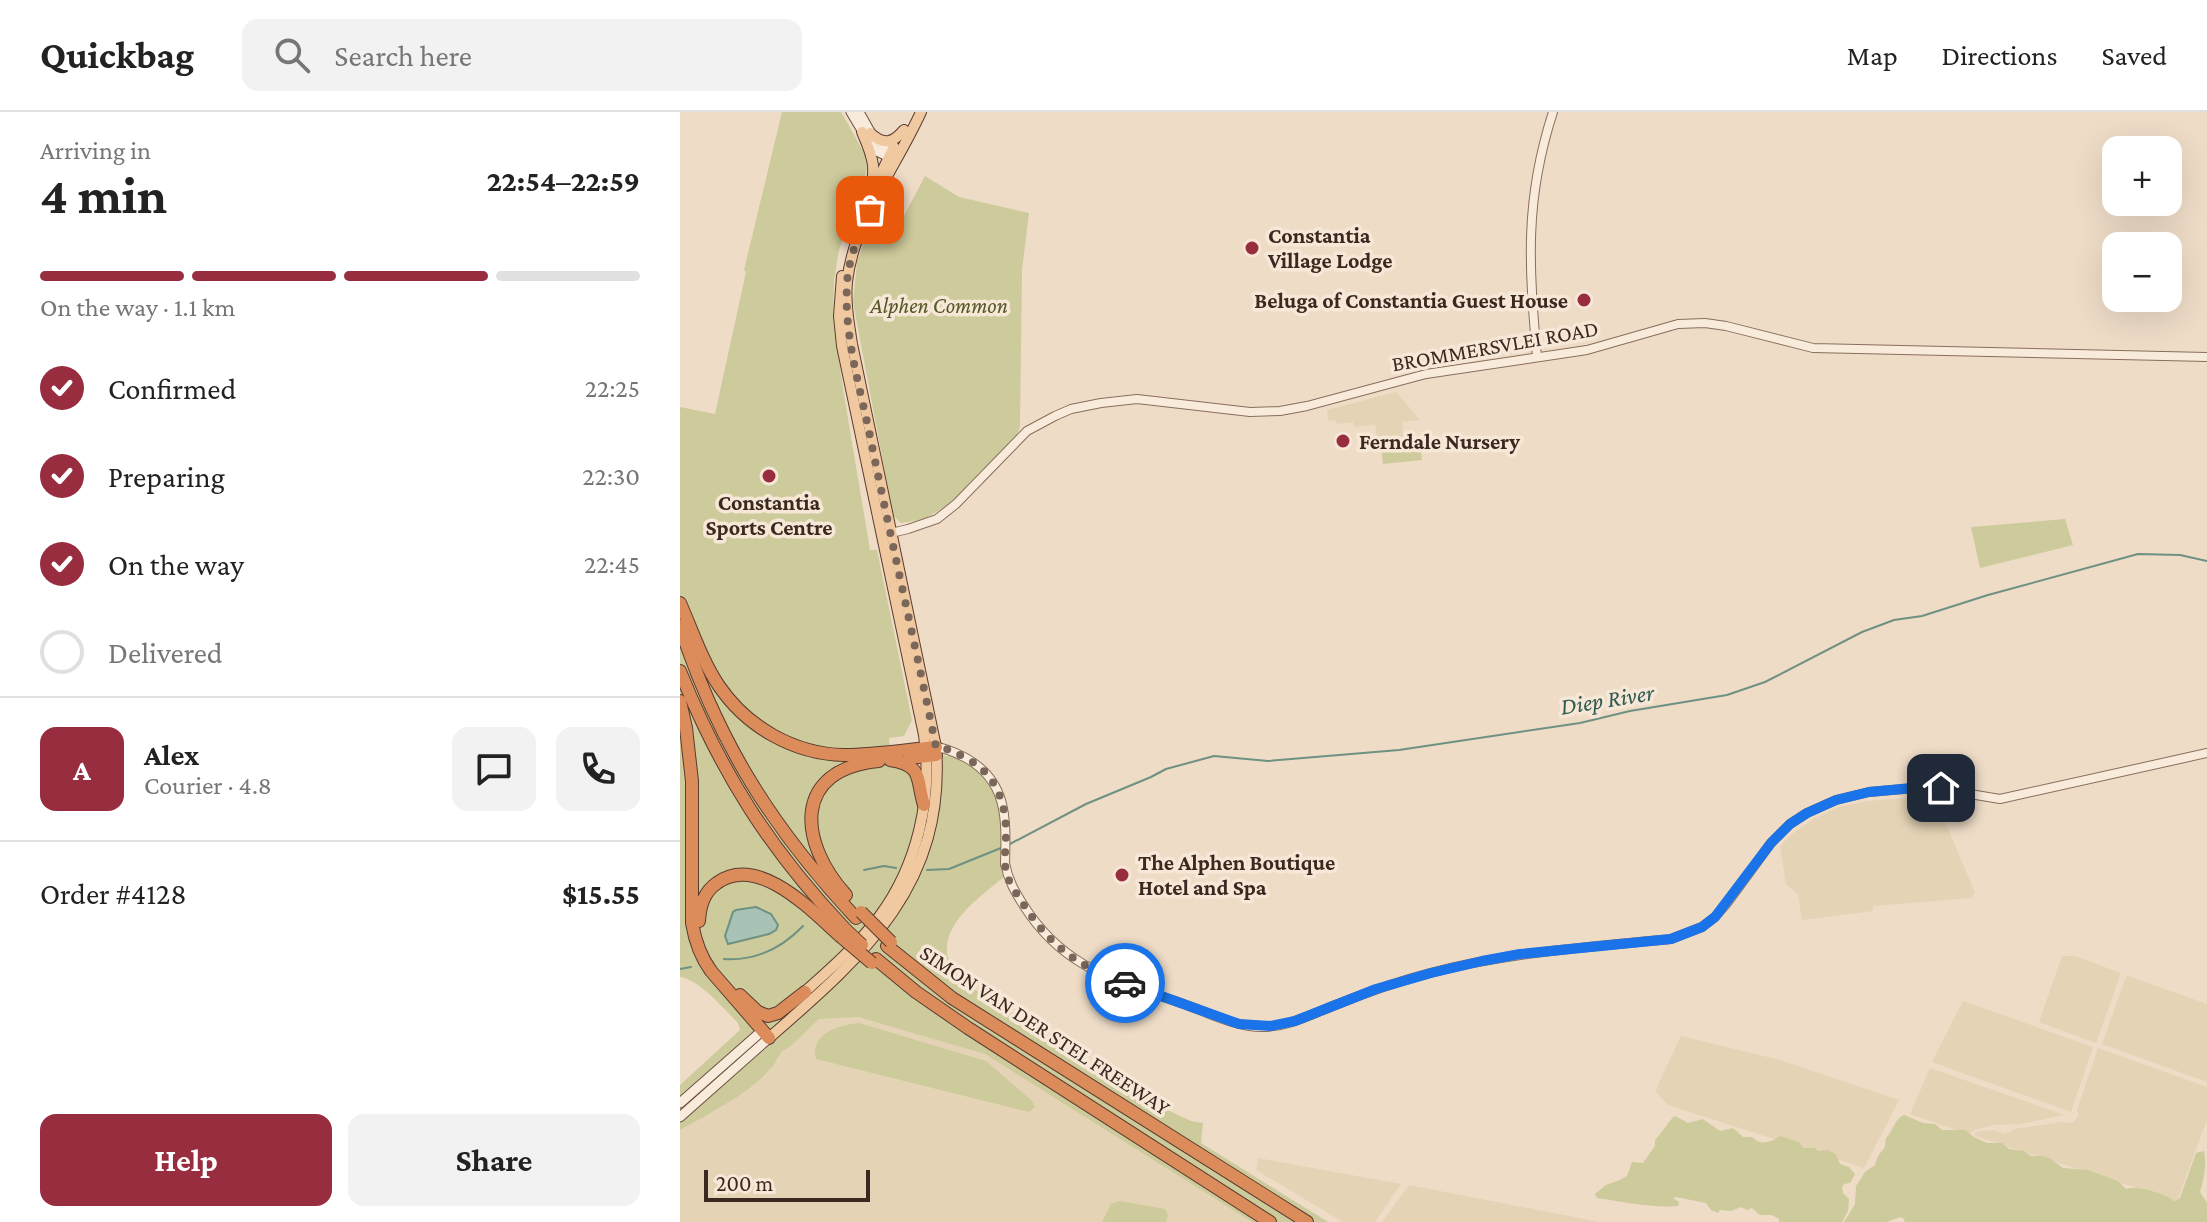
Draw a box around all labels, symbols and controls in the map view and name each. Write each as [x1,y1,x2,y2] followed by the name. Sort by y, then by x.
[242,19,802,91] search box
[270,33,314,77] icon: search
[40,34,194,76] text: Quickbag
[334,39,472,72] text: Search here
[1847,40,1898,71] text: Map
[1942,40,2057,71] text: Directions
[2101,40,2167,71] text: Saved
[40,136,151,165] text: Arriving in
[2102,136,2182,312] map controls
[2102,136,2182,216] button: +
[487,164,640,197] text: 22:54–22:59
[40,166,167,224] text: 4 min
[836,176,904,244] pin
[848,188,892,232] icon: bag
[1267,223,1393,273] place label: Constantia Village Lodge
[2102,232,2182,312] button: −
[1243,239,1261,257] marker: Constantia Village Lodge
[1254,288,1568,313] place label: Beluga of Constantia Guest House
[1575,291,1593,309] marker: Beluga of Constantia Guest House
[40,293,235,322] text: On the way · 1.1 km
[869,293,1008,318] park label: Alphen Common
[1390,316,1600,376] street label: BROMMERSVLEI ROAD
[40,366,84,410] icon: check
[108,372,236,405] text: Confirmed
[585,374,640,403] text: 22:25
[1359,429,1520,454] place label: Ferndale Nursery
[1334,432,1352,450] marker: Ferndale Nursery
[40,454,84,498] icon: check
[108,460,225,493] text: Preparing
[582,462,640,491] text: 22:30
[760,467,778,485] marker: Constantia Sports Centre
[706,490,832,540] place label: Constantia Sports Centre
[40,542,84,586] icon: check
[108,548,244,581] text: On the way
[584,550,640,579] text: 22:45
[108,636,223,669] text: Delivered
[1558,678,1656,720] water label: Diep River
[452,727,536,811] button: chat
[556,727,640,811] button: phone
[144,738,199,771] text: Alex
[73,753,91,786] text: A
[1907,754,1975,822] pin
[1919,766,1963,810] icon: home
[144,771,272,800] text: Courier · 4.8
[1138,850,1335,900] place label: The Alphen Boutique Hotel and Spa
[1113,866,1131,884] marker: The Alphen Boutique Hotel and Spa
[40,877,187,910] text: Order #4128
[562,877,640,910] text: $15.55
[915,940,1175,1120] street label: SIMON VAN DER STEL FREEWAY
[1085,943,1165,1023] courier
[1103,961,1147,1005] icon: car
[40,1114,332,1206] button: Help
[348,1114,640,1206] button: Share
[704,1166,870,1202] scale bar
[716,1171,773,1196] text: 200 m

